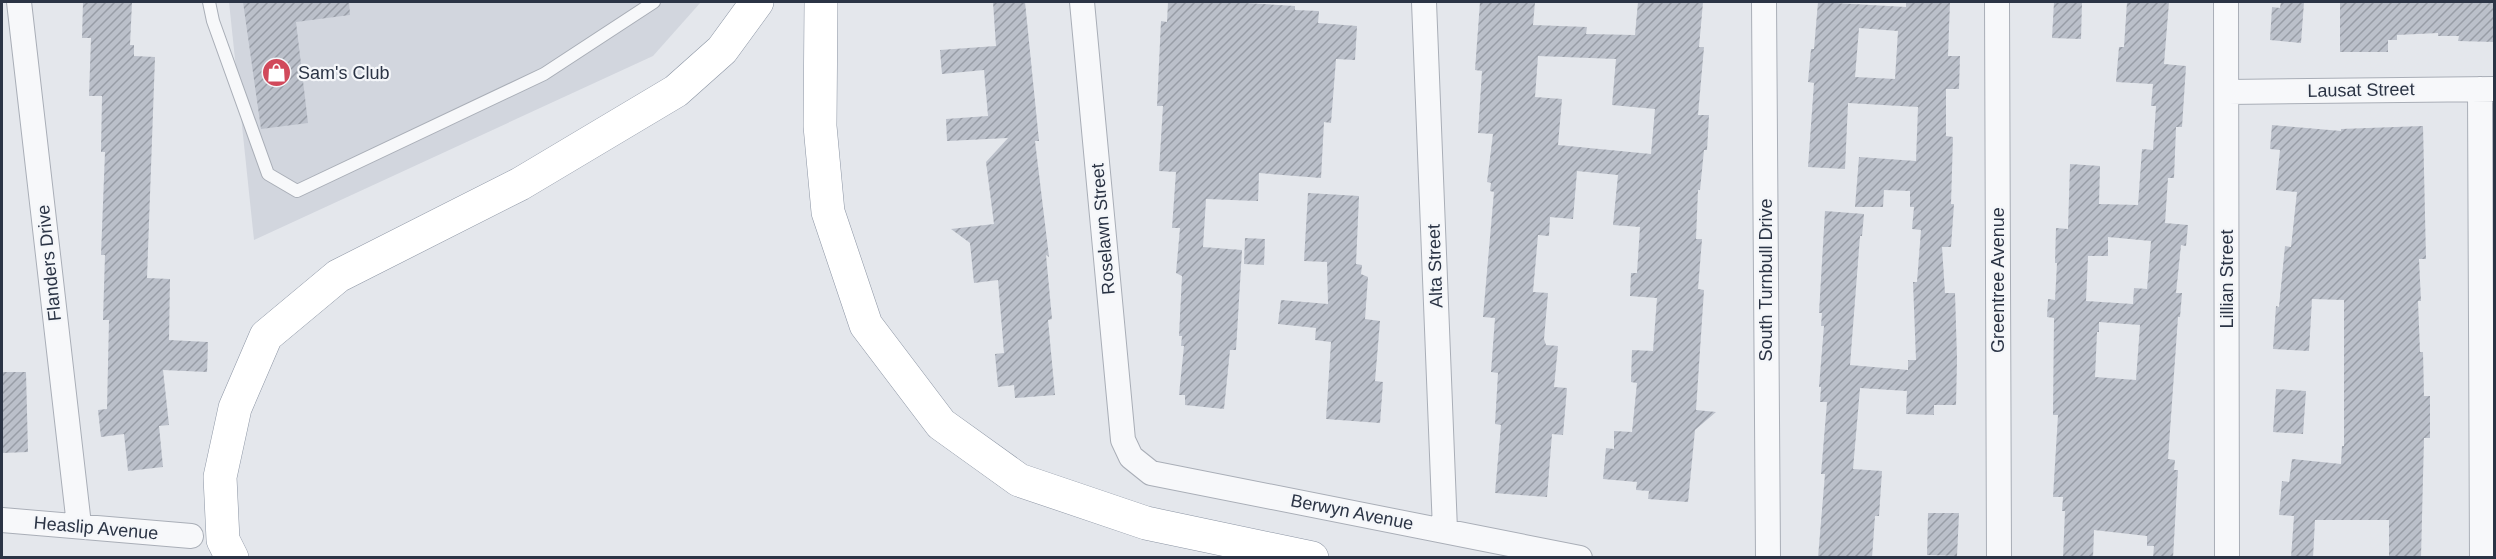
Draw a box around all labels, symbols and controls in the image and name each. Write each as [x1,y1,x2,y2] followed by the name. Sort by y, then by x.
[261,57,293,89] shop icon: Sam's Club
[298,63,389,83] place label: Sam's Club
[2307,79,2415,101] street label: Lausat Street
[1087,162,1119,296] street label: Roselawn Street
[1756,198,1776,362] street label: South Turnbull Drive
[33,204,65,322] street label: Flanders Drive
[1988,207,2008,353] street label: Greentree Avenue
[1424,224,1446,308] street label: Alta Street
[2217,229,2237,329] street label: Lillian Street
[1289,490,1415,534] street label: Berwyn Avenue
[33,513,159,543] street label: Heaslip Avenue

